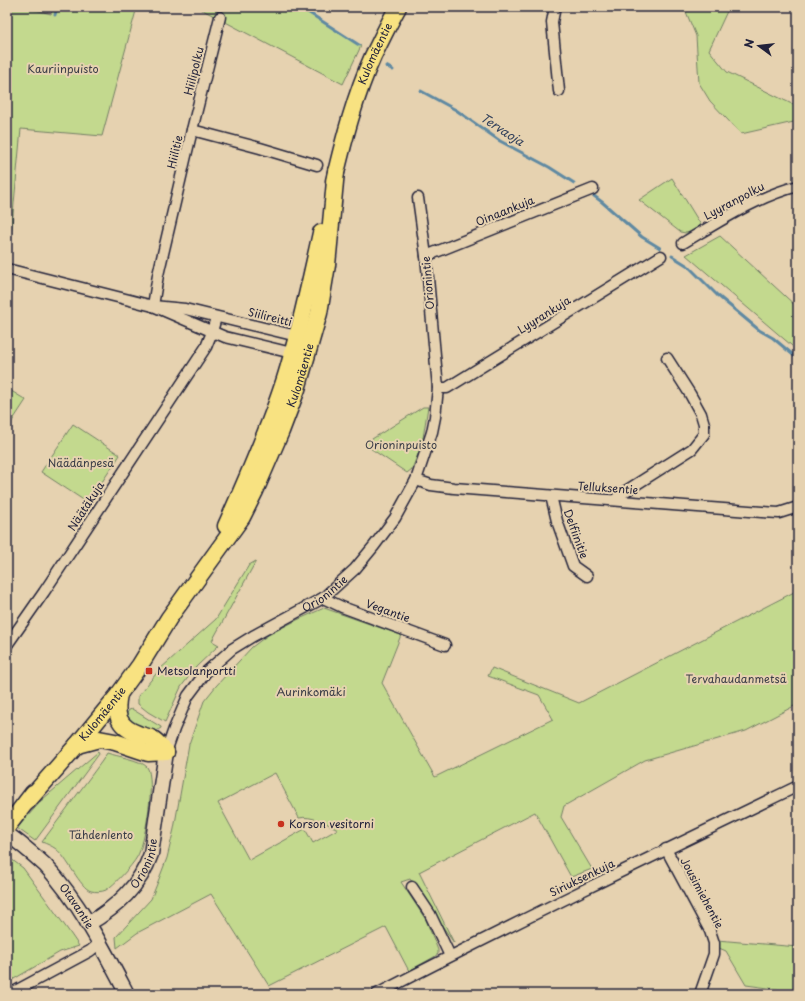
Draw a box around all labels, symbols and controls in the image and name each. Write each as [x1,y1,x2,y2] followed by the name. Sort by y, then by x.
[353,20,396,87] street label: Kulomäentie
[739,26,779,66] north arrow
[740,37,758,50] text: N
[179,45,208,97] street label: Hiilipolku
[27,60,99,77] park label: Kauriinpuisto
[477,108,528,150] water label: Tervaoja
[162,133,187,171] street label: Hiilitie
[700,177,767,224] street label: Lyyranpolku
[473,191,537,230] street label: Oinaankuja
[417,255,438,310] street label: Orionintie
[514,291,574,338] street label: Lyyrankuja
[246,303,294,330] street label: Siilireitti
[282,341,318,410] street label: Kulomäentie
[365,436,437,453] park label: Orioninpuisto
[48,454,114,471] park label: Näädänpesä
[63,477,108,534] street label: Näätäkuja
[577,477,639,498] street label: Telluksentie
[560,507,593,561] street label: Delfiinitie
[298,571,351,616] street label: Orionintie
[364,595,413,626] street label: Vegantie
[157,662,236,679] place label: Metsolanportti
[144,666,154,676] marker: Metsolanportti
[685,670,787,687] park label: Tervahaudanmetsä
[75,683,130,745] street label: Kulomäentie
[276,683,346,700] park label: Aurinkomäki
[289,815,374,832] place label: Korson vesitorni
[276,819,286,829] marker: Korson vesitorni
[69,826,133,843] park label: Tähdenlento
[126,837,161,892] street label: Orionintie
[546,854,617,901] street label: Siriuksenkuja
[677,854,728,931] street label: Jousimiehentie
[56,879,99,932] street label: Otavantie

